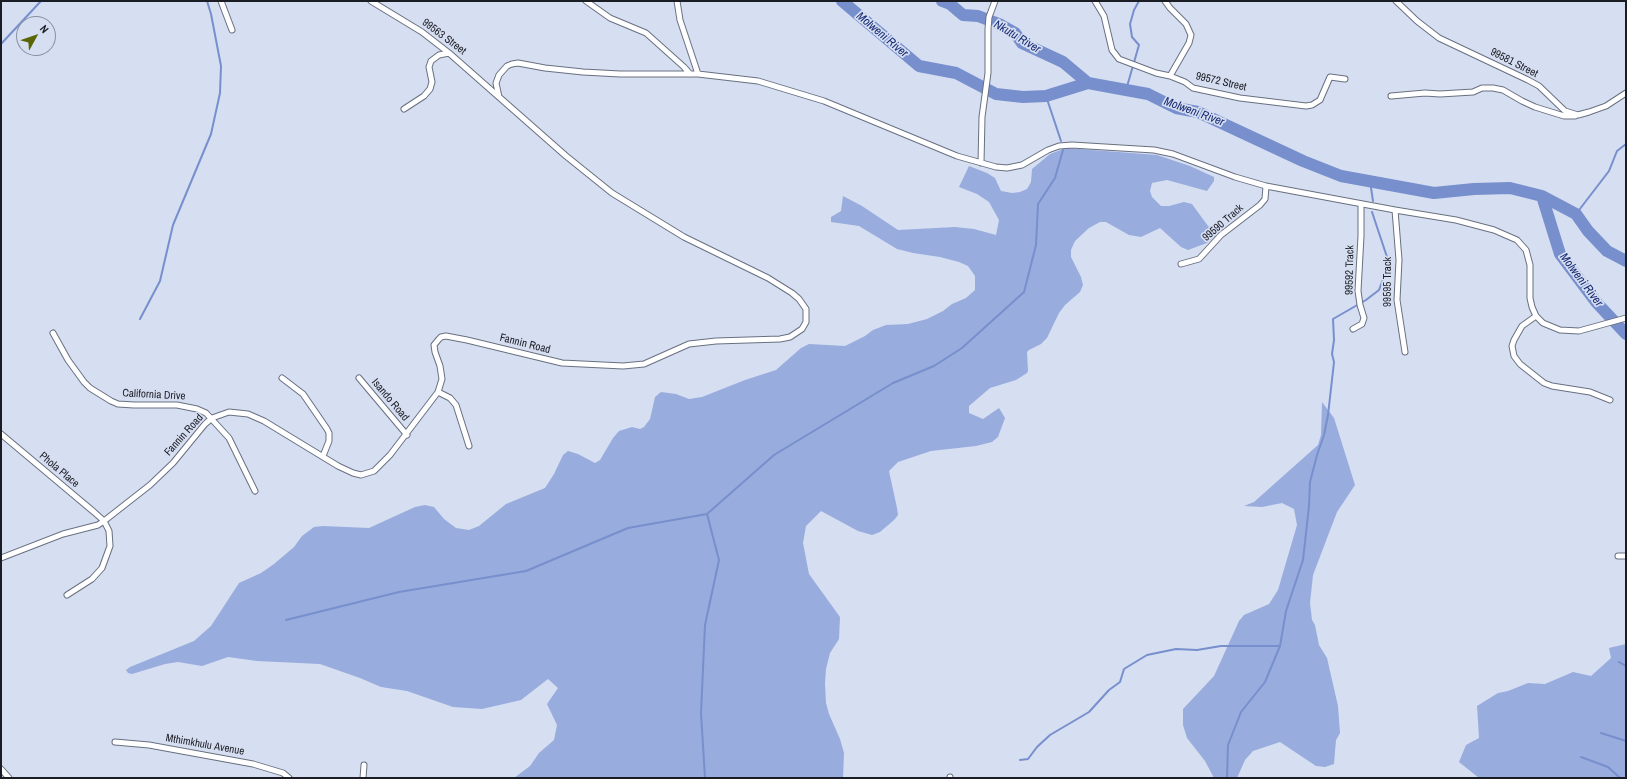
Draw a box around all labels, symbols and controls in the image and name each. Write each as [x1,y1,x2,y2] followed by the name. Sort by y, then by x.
[853,9,911,61] water label: Molweni River
[16,16,56,56] north arrow
[419,16,469,58] street label: 99563 Street
[991,17,1043,57] water label: Nkutu River
[37,22,52,36] text: N
[1488,45,1540,81] street label: 99581 Street
[1194,70,1248,94] street label: 99572 Street
[1162,94,1226,130] water label: Molweni River
[1200,202,1246,244] street label: 99590 Track
[1343,245,1357,295] street label: 99592 Track
[1556,251,1606,309] water label: Molweni River
[1381,257,1395,307] street label: 99595 Track
[498,331,552,357] street label: Fannin Road
[369,376,411,424] street label: Isando Road
[122,387,186,403] street label: California Drive
[162,411,206,459] street label: Fannin Road
[36,449,82,491] street label: Phola Place
[165,732,245,758] street label: Mthimkhulu Avenue

